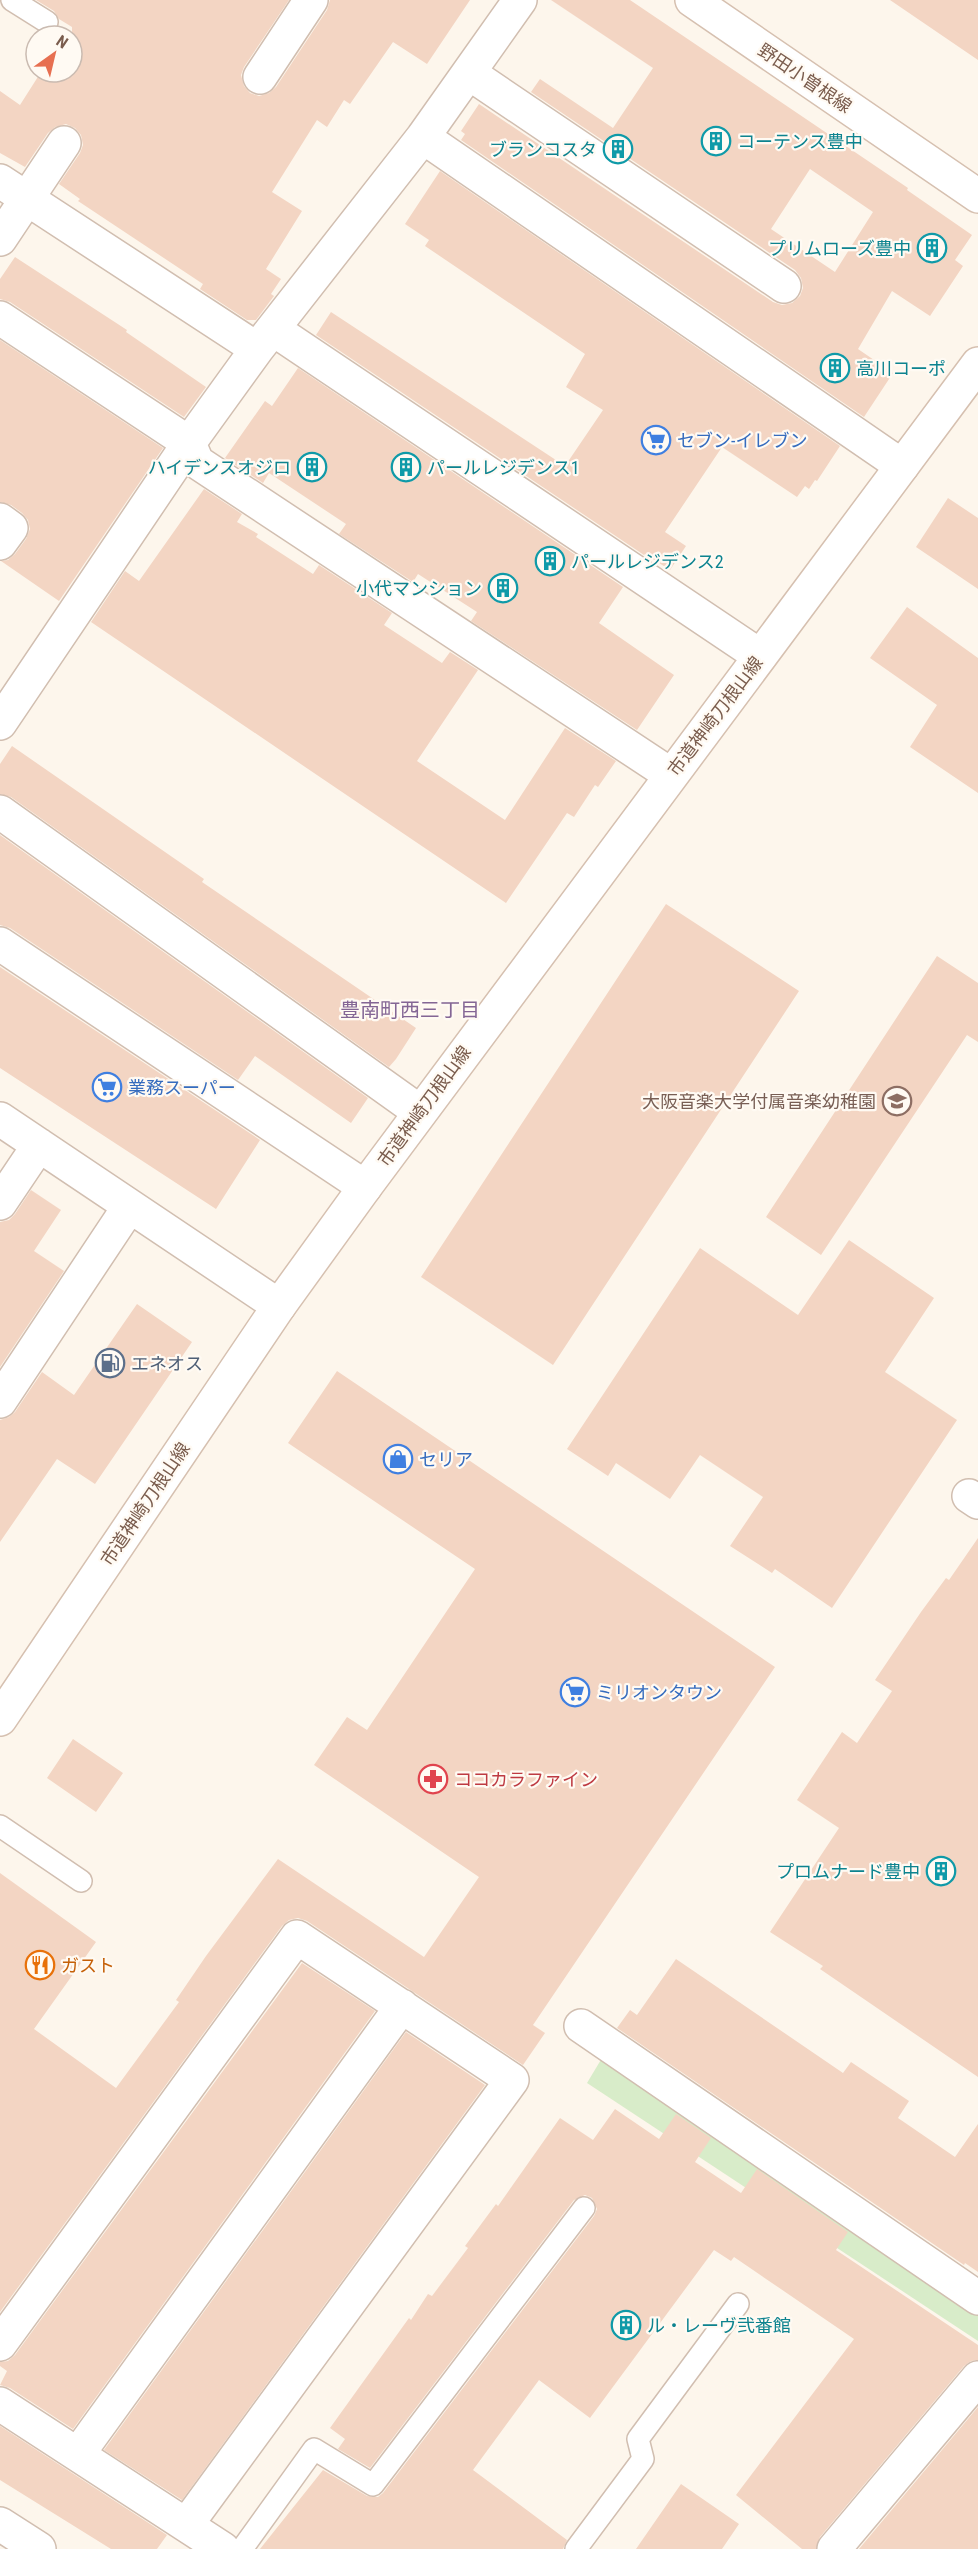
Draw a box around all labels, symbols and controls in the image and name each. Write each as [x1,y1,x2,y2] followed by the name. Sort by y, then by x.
[24,24,84,84] north arrow
[53,31,71,53] text: N
[754,39,856,117] street label: 野田小曽根線
[700,125,732,157] building icon: コーテンス豊中
[737,131,863,152] place label: コーテンス豊中
[602,133,634,165] building icon: ブランコスタ
[489,139,597,160] place label: ブランコスタ
[916,232,948,264] building icon: プリムローズ豊中
[768,238,911,259] place label: プリムローズ豊中
[819,352,851,384] building icon: 高川コーポ
[856,358,946,379] place label: 高川コーポ
[640,424,672,456] supermarket icon: セブン-イレブン
[677,430,807,451] place label: セブン-イレブン
[296,451,328,483] building icon: ハイデンスオジロ
[390,451,422,483] building icon: パールレジデンス1
[148,457,291,478] place label: ハイデンスオジロ
[427,457,580,478] place label: パールレジデンス1
[534,545,566,577] building icon: パールレジデンス2
[571,551,724,572] place label: パールレジデンス2
[487,572,519,604] building icon: 小代マンション
[356,578,482,599] place label: 小代マンション
[663,652,767,780] street label: 市道神崎刀根山線
[340,998,480,1022] district label: 豊南町西三丁目
[373,1042,475,1170] street label: 市道神崎刀根山線
[91,1071,123,1103] supermarket icon: 業務スーパー
[128,1077,236,1098] place label: 業務スーパー
[881,1085,913,1117] school or university icon: 大阪音楽大学付属音楽幼稚園
[642,1091,876,1112] place label: 大阪音楽大学付属音楽幼稚園
[94,1347,126,1379] fuel station icon: エネオス
[131,1353,203,1374] place label: エネオス
[96,1438,194,1570] street label: 市道神崎刀根山線
[382,1443,414,1475] shop icon: セリア
[419,1449,473,1470] place label: セリア
[559,1676,591,1708] supermarket icon: ミリオンタウン
[596,1682,722,1703] place label: ミリオンタウン
[417,1763,449,1795] pharmacy icon: ココカラファイン
[454,1769,598,1790] place label: ココカラファイン
[925,1855,957,1887] building icon: プロムナード豊中
[776,1861,920,1882] place label: プロムナード豊中
[24,1949,56,1981] restaurant icon: ガスト
[61,1955,115,1976] place label: ガスト
[610,2309,642,2341] building icon: ル・レーヴ弐番館
[647,2315,791,2336] place label: ル・レーヴ弐番館

